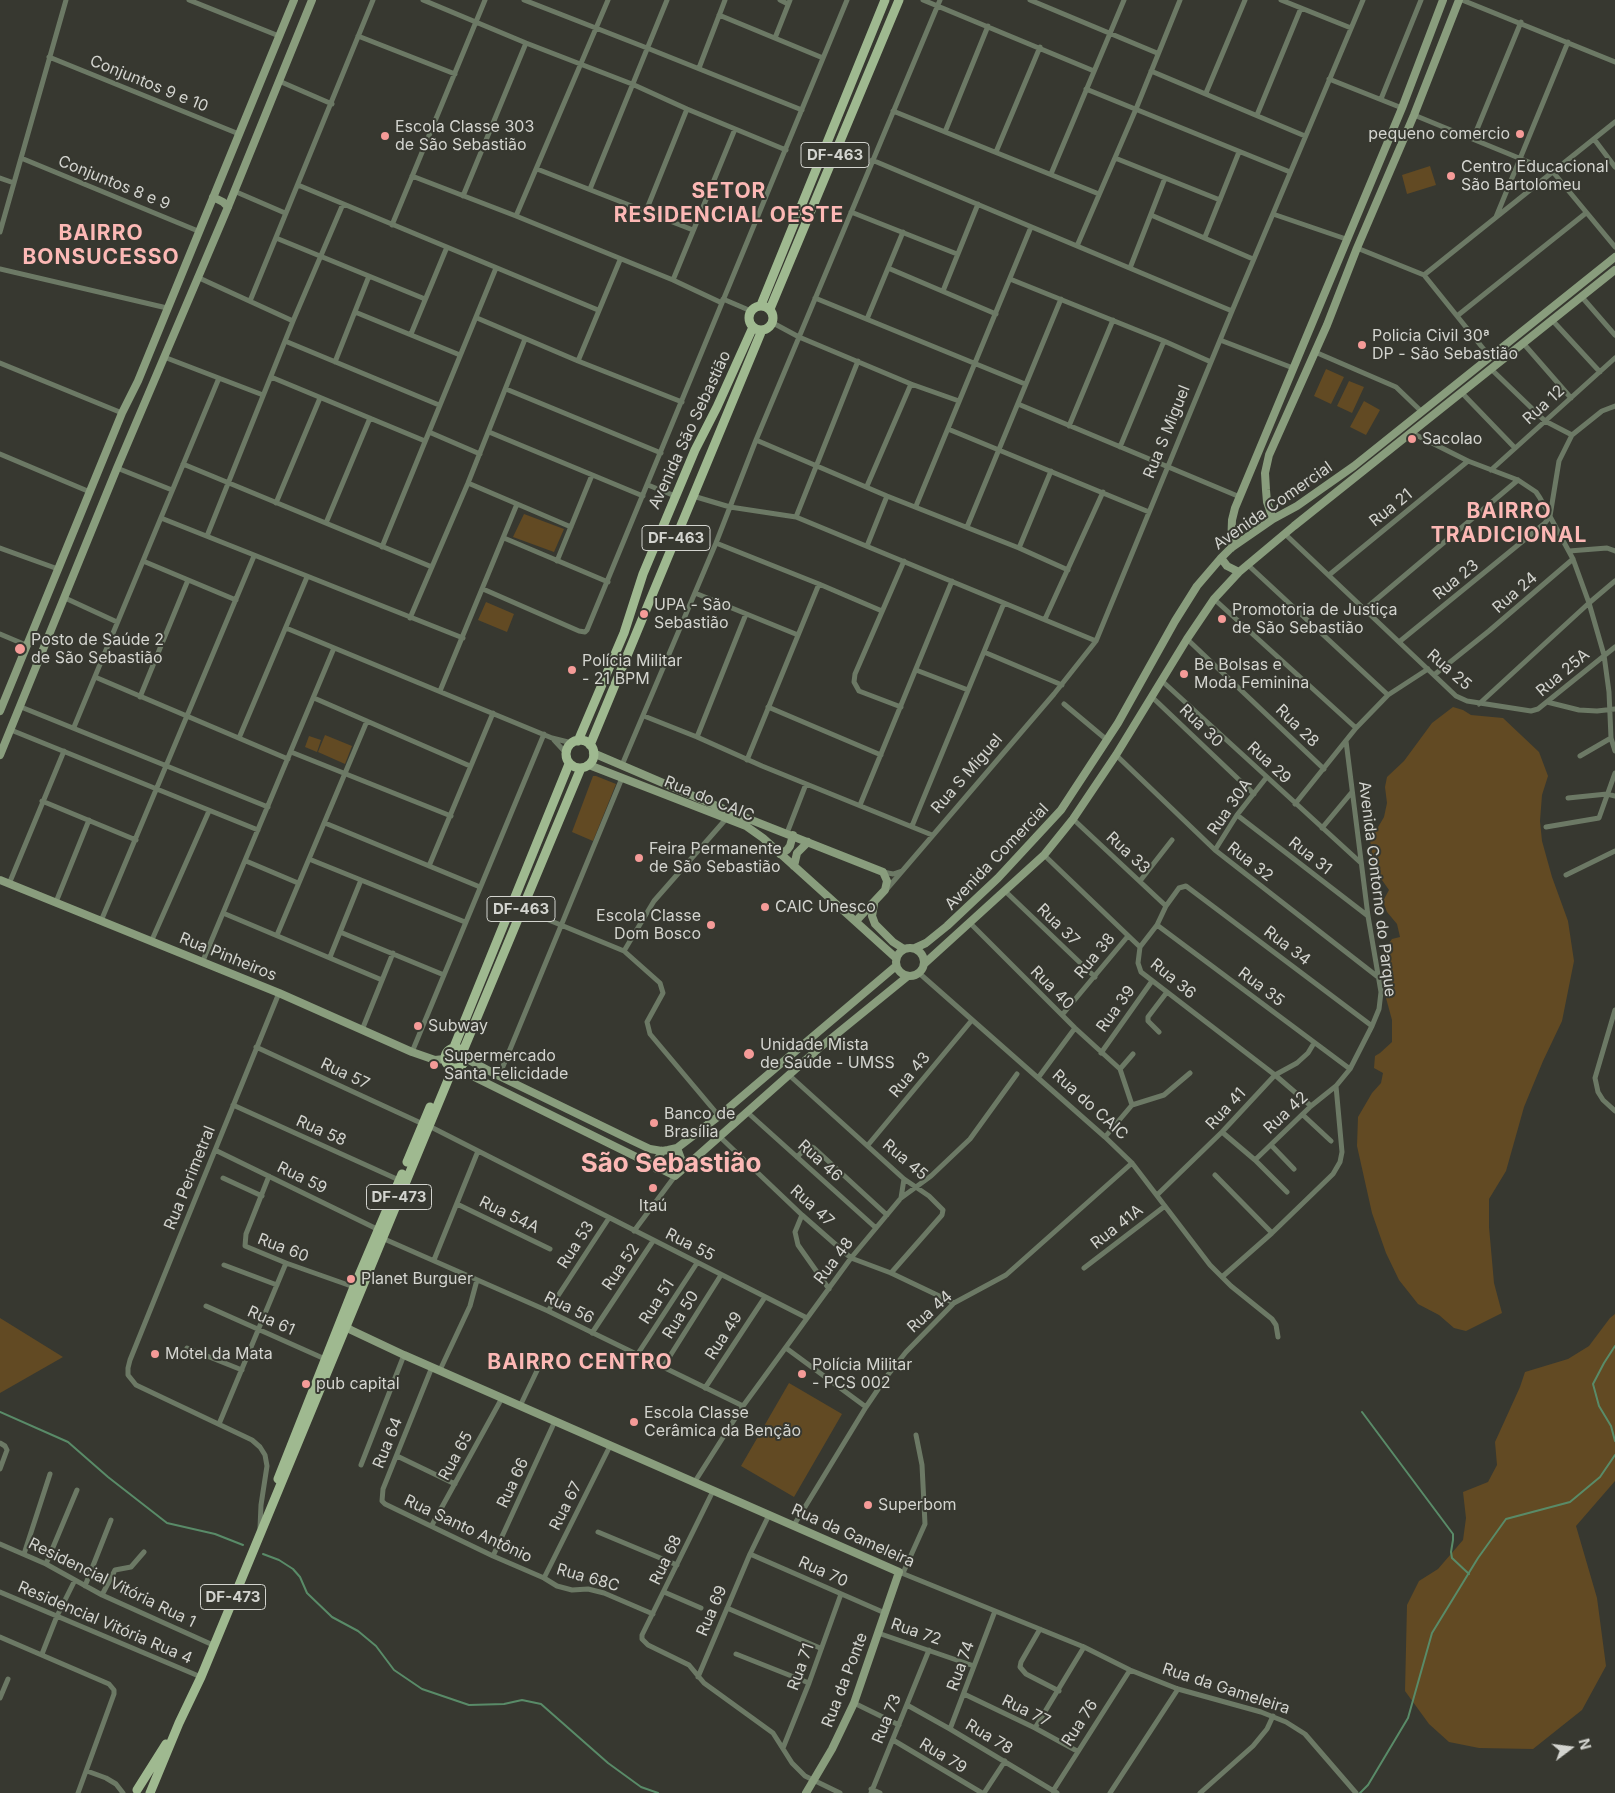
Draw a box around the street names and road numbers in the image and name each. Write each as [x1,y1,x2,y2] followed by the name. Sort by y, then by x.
[87,52,211,116] street label: Conjuntos 9 e 10
[801,142,869,168] road number: DF-463
[55,152,173,214] street label: Conjuntos 8 e 9
[645,348,735,512] street label: Avenida São Sebastião
[1519,381,1569,429] street label: Rua 12
[1140,383,1194,481] street label: Rua S Miguel
[1210,458,1336,554] street label: Avenida Comercial
[1366,485,1416,531] street label: Rua 21
[642,526,710,550] road number: DF-463
[1429,556,1483,604] street label: Rua 23
[1489,568,1541,618] street label: Rua 24
[1423,645,1475,695] street label: Rua 25
[1532,645,1594,701] street label: Rua 25A
[1175,701,1227,751] street label: Rua 30
[1271,701,1323,751] street label: Rua 28
[927,730,1007,818] street label: Rua S Miguel
[1243,738,1295,788] street label: Rua 29
[661,772,757,826] street label: Rua do CAIC
[1204,775,1256,839] street label: Rua 30A
[1354,780,1400,998] street label: Avenida Contorno do Parque
[941,800,1053,914] street label: Avenida Comercial
[1102,828,1154,878] street label: Rua 33
[1285,833,1335,879] street label: Rua 31
[1223,838,1277,886] street label: Rua 32
[487,896,555,922] road number: DF-463
[1033,900,1083,950] street label: Rua 37
[1260,922,1314,970] street label: Rua 34
[177,929,279,985] street label: Rua Pinheiros
[1071,930,1119,982] street label: Rua 38
[1146,955,1200,1003] street label: Rua 36
[1026,962,1078,1014] street label: Rua 40
[1234,963,1288,1011] street label: Rua 35
[1093,982,1139,1036] street label: Rua 39
[885,1048,935,1102] street label: Rua 43
[317,1054,373,1094] street label: Rua 57
[1048,1066,1132,1144] street label: Rua do CAIC
[1202,1084,1250,1134] street label: Rua 41
[1260,1088,1312,1138] street label: Rua 42
[293,1111,349,1151] street label: Rua 58
[160,1123,220,1233] street label: Rua Perimetral
[794,1136,846,1186] street label: Rua 46
[878,1136,932,1184] street label: Rua 45
[274,1158,330,1198] street label: Rua 59
[786,1181,838,1231] street label: Rua 47
[366,1184,432,1210] road number: DF-473
[476,1192,542,1238] street label: Rua 54A
[1087,1201,1147,1253] street label: Rua 41A
[554,1218,598,1272] street label: Rua 53
[662,1224,718,1266] street label: Rua 55
[255,1229,311,1267] street label: Rua 60
[810,1234,858,1288] street label: Rua 48
[598,1240,644,1294] street label: Rua 52
[635,1276,679,1328] street label: Rua 51
[659,1287,703,1343] street label: Rua 50
[904,1287,956,1337] street label: Rua 44
[541,1288,597,1328] street label: Rua 56
[244,1302,298,1340] street label: Rua 61
[701,1308,747,1364] street label: Rua 49
[369,1415,407,1471] street label: Rua 64
[435,1428,477,1484] street label: Rua 65
[493,1455,533,1511] street label: Rua 66
[546,1478,586,1534] street label: Rua 67
[401,1491,535,1567] street label: Rua Santo Antônio
[788,1500,918,1572] street label: Rua da Gameleira
[646,1532,686,1588] street label: Rua 68
[25,1534,199,1632] street label: Residencial Vitória Rua 1
[795,1553,851,1591] street label: Rua 70
[554,1560,622,1596] street label: Rua 68C
[15,1578,195,1668] street label: Residencial Vitória Rua 4
[693,1583,731,1639] street label: Rua 69
[200,1584,266,1610] road number: DF-473
[888,1614,944,1650] street label: Rua 72
[818,1630,872,1730] street label: Rua da Ponte
[943,1638,979,1694] street label: Rua 74
[784,1641,818,1693] street label: Rua 71
[1160,1659,1292,1719] street label: Rua da Gameleira
[868,1691,906,1747] street label: Rua 73
[999,1691,1053,1731] street label: Rua 77
[1058,1696,1102,1750] street label: Rua 76
[962,1715,1016,1759] street label: Rua 78
[916,1734,970,1778] street label: Rua 79

